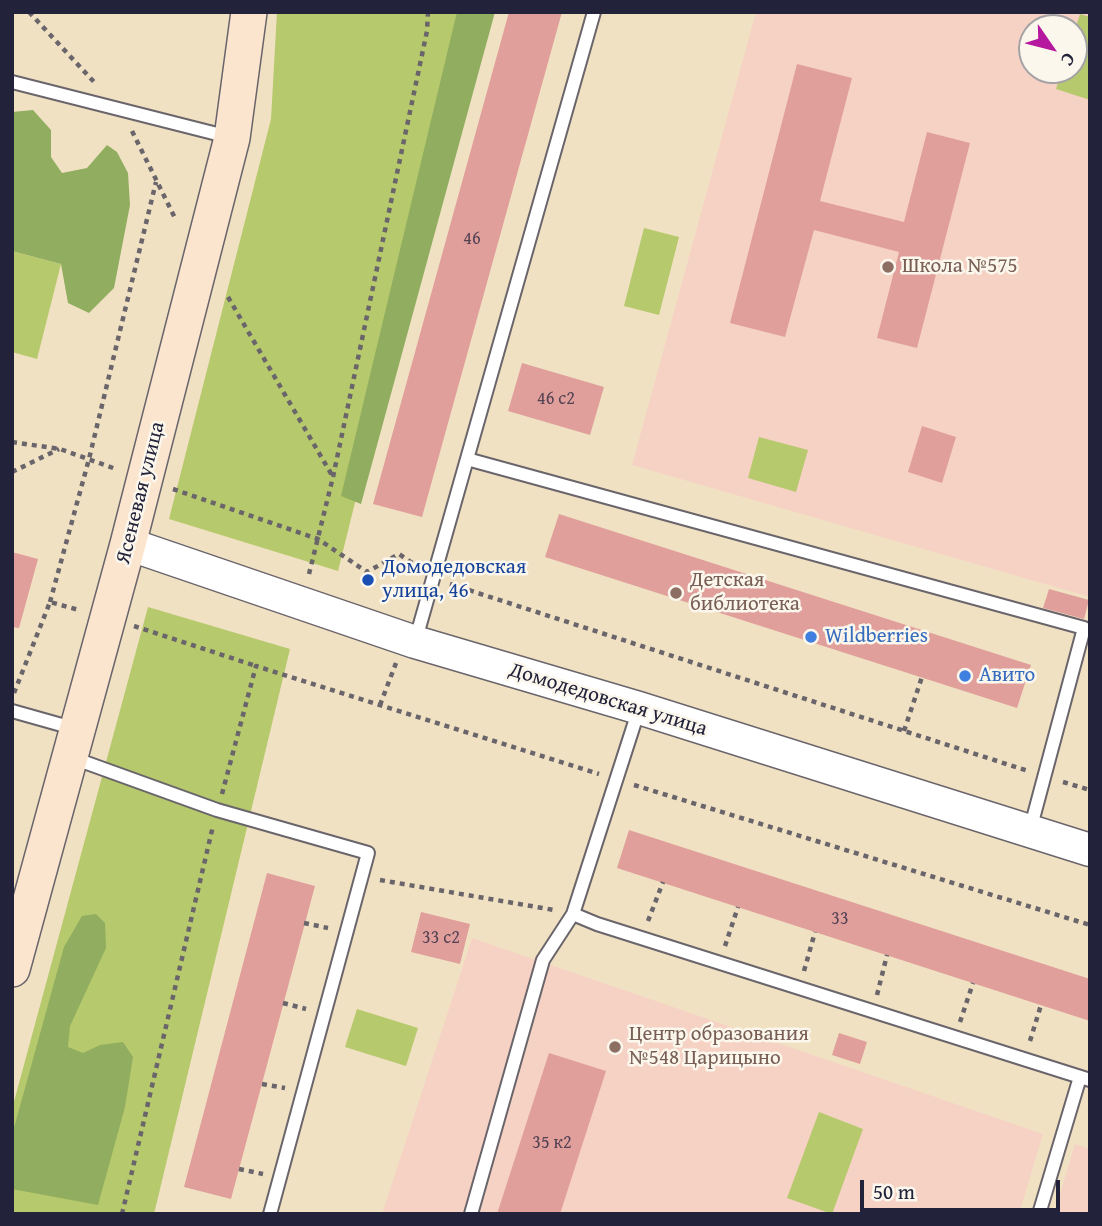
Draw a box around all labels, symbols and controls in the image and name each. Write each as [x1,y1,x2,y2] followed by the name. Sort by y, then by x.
[1018,14,1088,84] north arrow
[1054,47,1083,72] text: С
[463,228,481,250] house number: 46
[902,254,1018,280] place label: Школа №575
[880,259,896,275] marker: Школа №575
[537,388,575,410] house number: 46 с2
[111,419,171,567] street label: Ясеневая улица
[382,555,526,605] place label: Домодедовская улица, 46
[690,568,800,618] place label: Детская библиотека
[360,572,376,588] marker: Домодедовская улица, 46
[668,585,684,601] marker: Детская библиотека
[825,624,928,650] place label: Wildberries
[803,629,819,645] marker: Wildberries
[506,658,710,742] street label: Домодедовская улица
[979,663,1035,689] place label: Авито
[957,668,973,684] marker: Авито
[831,908,849,930] house number: 33
[422,927,460,949] house number: 33 с2
[629,1022,809,1072] place label: Центр образования №548 Царицыно
[607,1039,623,1055] marker: Центр образования №548 Царицыно
[532,1132,572,1154] house number: 35 к2
[864,1166,1064,1210] scale bar
[873,1176,915,1207] text: 50 m

